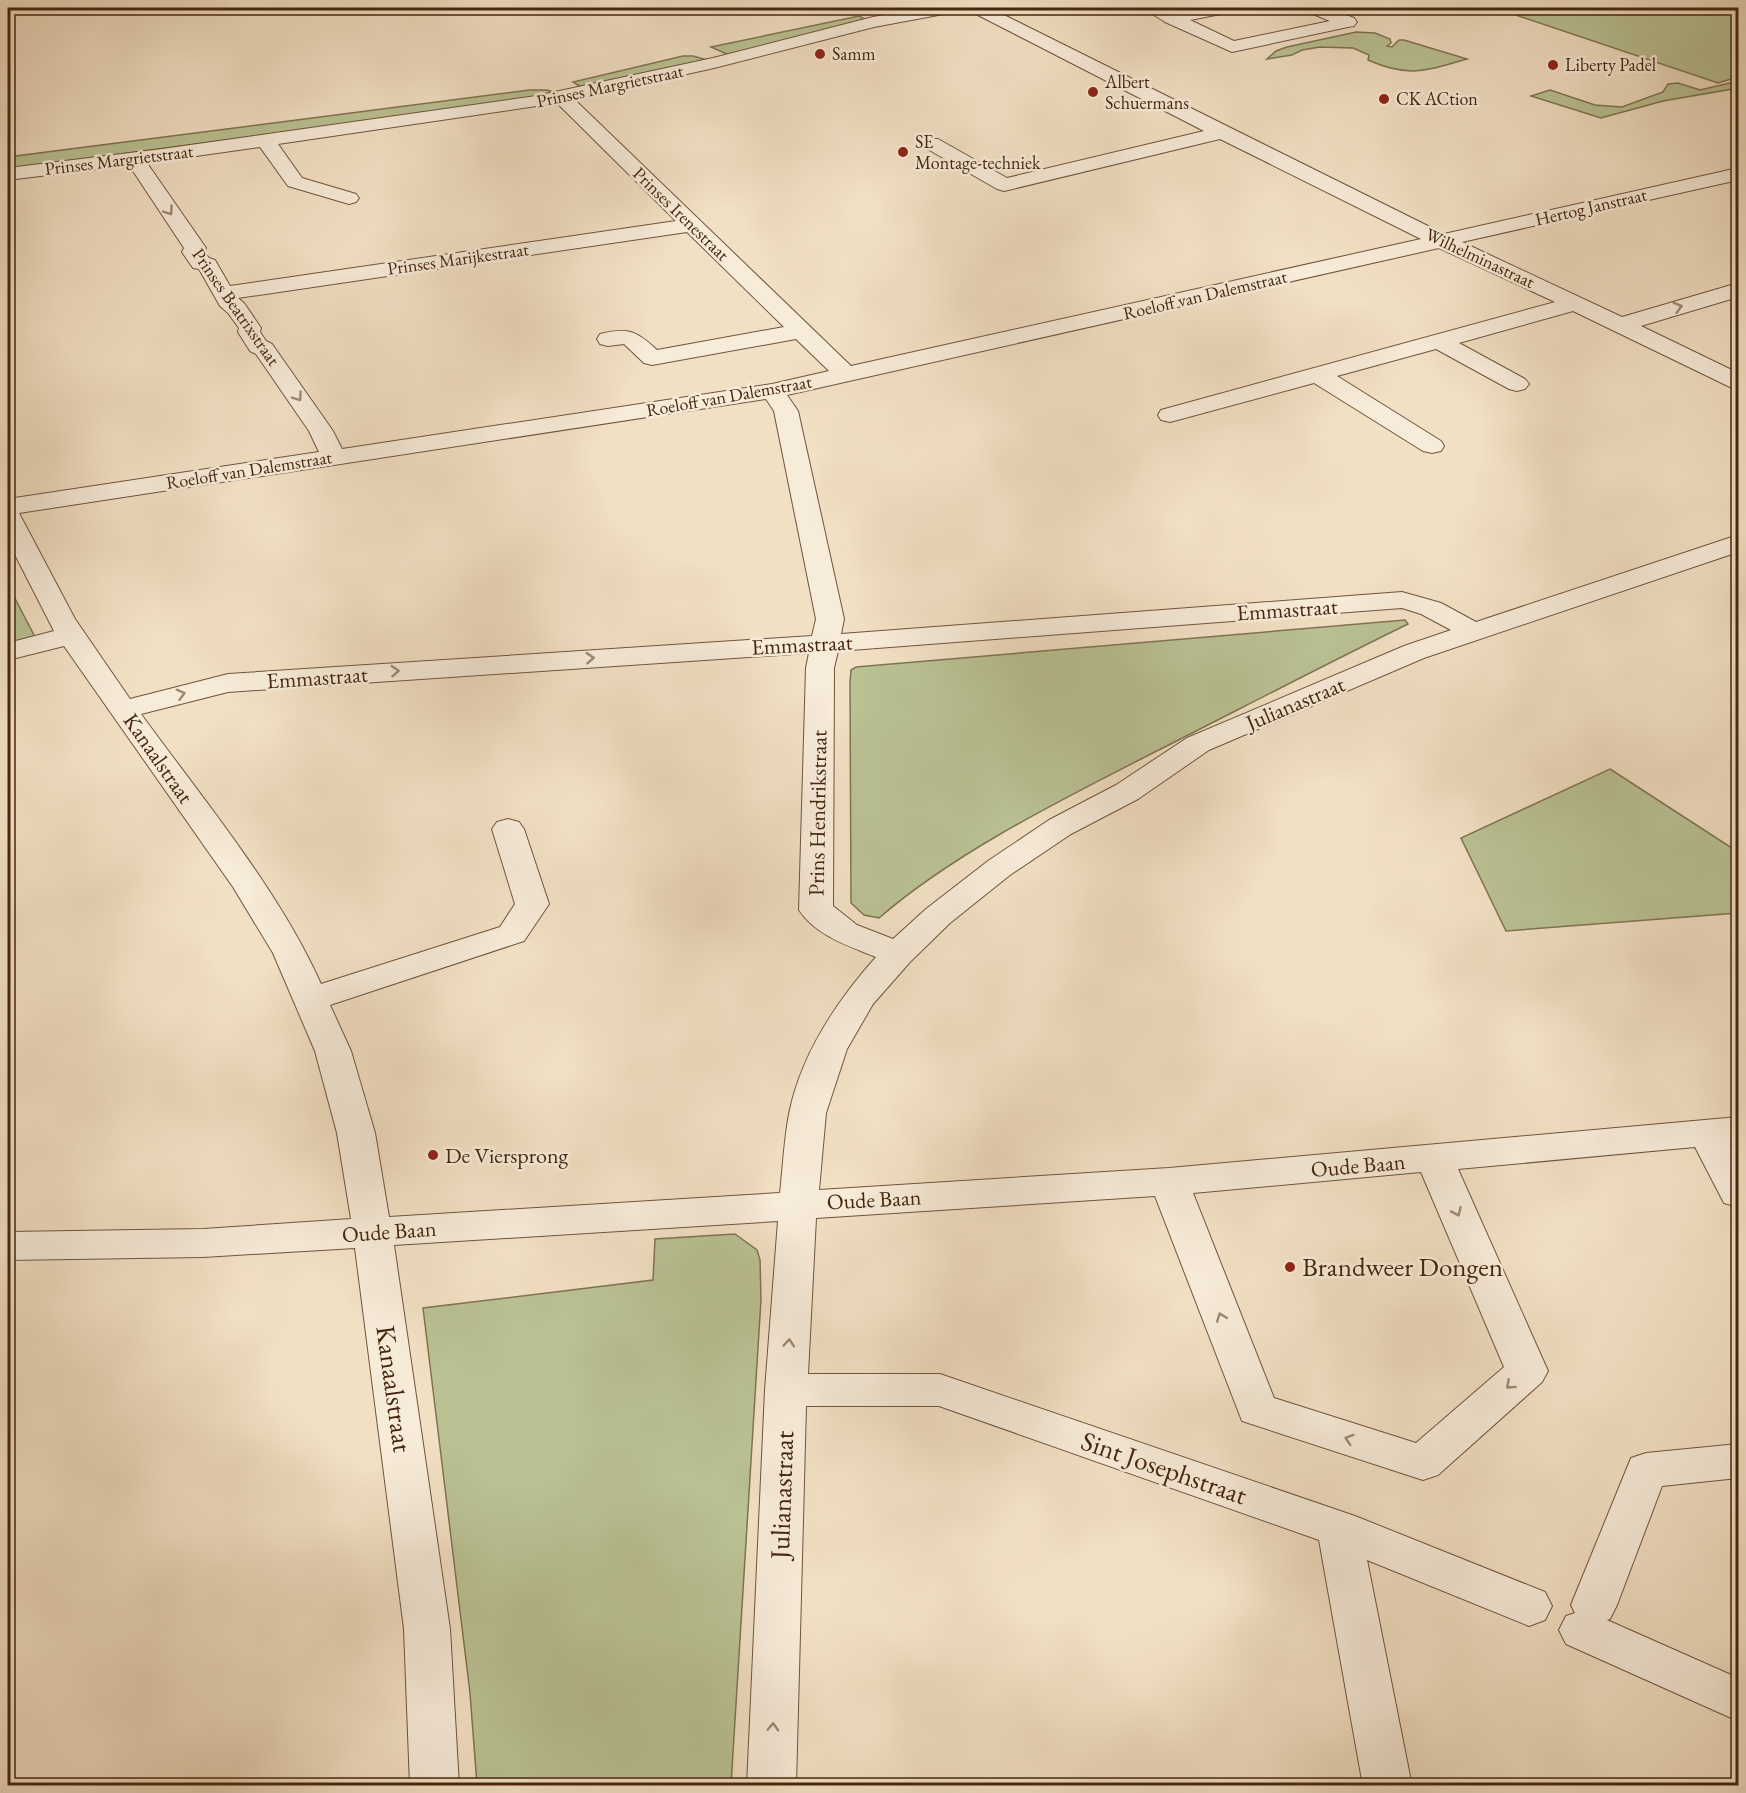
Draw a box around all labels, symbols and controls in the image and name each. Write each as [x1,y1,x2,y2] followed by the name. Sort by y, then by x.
[832,42,876,65] place label: Samm
[813,47,827,61] marker: Samm
[1565,53,1656,76] place label: Liberty Padel
[1546,58,1560,72] marker: Liberty Padel
[534,59,686,112] street label: Prinses Margrietstraat
[1104,70,1189,114] place label: Albert Schuermans
[1086,85,1100,99] marker: Albert Schuermans
[1396,87,1478,110] place label: CK ACtion
[1377,92,1391,106] marker: CK ACtion
[915,130,1041,174] place label: SE Montage-techniek
[43,139,195,180] street label: Prinses Margrietstraat
[896,145,910,159] marker: SE Montage-techniek
[628,162,735,266] street label: Prinses Irenestraat
[1533,182,1649,231] street label: Hertog Janstraat
[162,204,173,215] one-way arrow
[1422,222,1539,293] street label: Wilhelminastraat
[386,237,530,280] street label: Prinses Marijkestraat
[187,244,286,370] street label: Prinses Beatrixstraat
[1121,264,1289,325] street label: Roeloff van Dalemstraat
[1672,302,1683,314] one-way arrow
[644,370,814,421] street label: Roeloff van Dalemstraat
[291,390,302,401] one-way arrow
[164,445,334,494] street label: Roeloff van Dalemstraat
[1236,591,1339,627] street label: Emmastraat
[751,627,853,662] street label: Emmastraat
[585,651,594,664] one-way arrow
[266,659,369,695] street label: Emmastraat
[391,665,400,678] one-way arrow
[1239,670,1349,738] street label: Julianastraat
[175,689,186,701] one-way arrow
[117,707,200,809] street label: Kanaalstraat
[802,730,833,896] street label: Prins Hendrikstraat
[445,1141,569,1170] place label: De Viersprong
[1310,1147,1407,1184] street label: Oude Baan
[426,1148,440,1162] marker: De Viersprong
[826,1183,922,1216] street label: Oude Baan
[1450,1205,1462,1216] one-way arrow
[341,1214,438,1249] street label: Oude Baan
[1302,1249,1503,1284] place label: Brandweer Dongen
[1283,1260,1297,1274] marker: Brandweer Dongen
[1216,1312,1229,1323] one-way arrow
[368,1323,421,1455] street label: Kanaalstraat
[782,1339,795,1348] one-way arrow
[1507,1378,1517,1389] one-way arrow
[1077,1423,1252,1512] street label: Sint Josephstraat
[762,1430,801,1562] street label: Julianastraat
[1344,1433,1355,1446] one-way arrow
[767,1723,780,1732] one-way arrow

